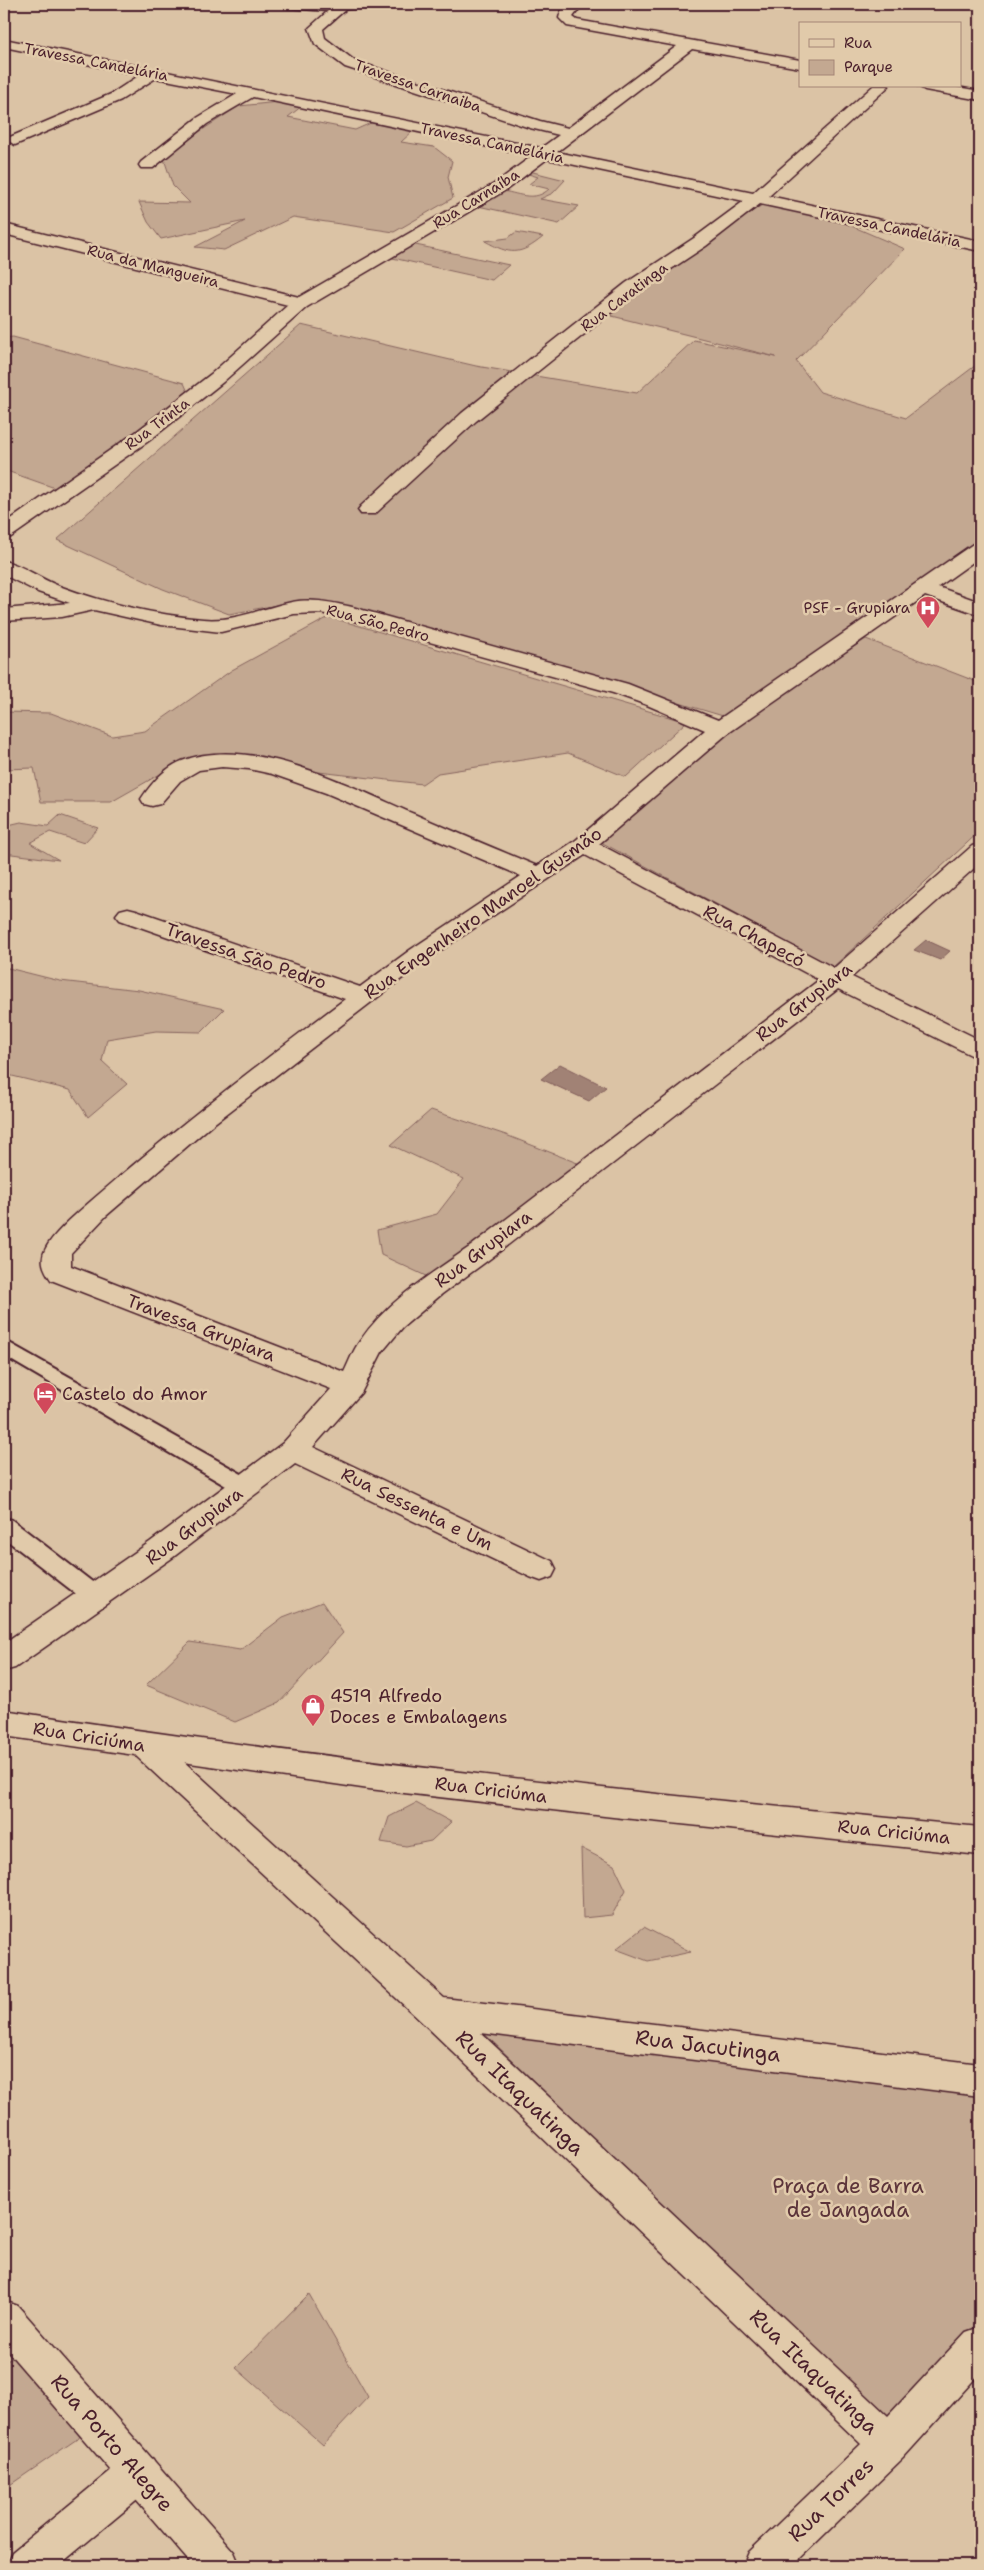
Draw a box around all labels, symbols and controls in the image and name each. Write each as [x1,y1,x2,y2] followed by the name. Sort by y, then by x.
[799,22,962,88] legend
[844,33,873,53] text: Rua
[22,38,170,86] street label: Travessa Candelária
[352,55,485,117] street label: Travessa Carnaiba
[844,57,893,77] text: Parque
[418,118,566,168] street label: Travessa Candelária
[429,164,524,234] street label: Rua Carnaíba
[815,202,963,252] street label: Travessa Candelária
[85,240,222,292] street label: Rua da Mangueira
[576,257,672,336] street label: Rua Caratinga
[121,393,194,455] street label: Rua Trinta
[915,595,941,629] hospital icon: PSF - Grupiara
[804,598,911,618] place label: PSF - Grupiara
[324,600,432,646] street label: Rua São Pedro
[359,821,607,1005] street label: Rua Engenheiro Manoel Gusmão
[699,899,809,973] street label: Rua Chapecó
[162,917,330,995] street label: Travessa São Pedro
[751,957,857,1047] street label: Rua Grupiara
[430,1205,536,1293] street label: Rua Grupiara
[123,1289,279,1367] street label: Travessa Grupiara
[32,1381,58,1415] hotel icon: Castelo do Amor
[62,1382,208,1406] place label: Castelo do Amor
[337,1462,497,1556] street label: Rua Sessenta e Um
[141,1482,247,1570] street label: Rua Grupiara
[330,1684,508,1729] place label: 4519 Alfredo Doces e Embalagens
[300,1693,326,1727] shop icon: 4519 Alfredo Doces e Embalagens
[31,1716,147,1758] street label: Rua Criciúma
[433,1771,549,1809] street label: Rua Criciúma
[836,1814,952,1850] street label: Rua Criciúma
[634,2023,782,2069] street label: Rua Jacutinga
[449,2024,591,2162] street label: Rua Itaquatinga
[772,2172,924,2224] park label: Praça de Barra de Jangada
[743,2303,885,2441] street label: Rua Itaquatinga
[44,2368,180,2518] street label: Rua Porto Alegre
[782,2452,880,2548] street label: Rua Torres

